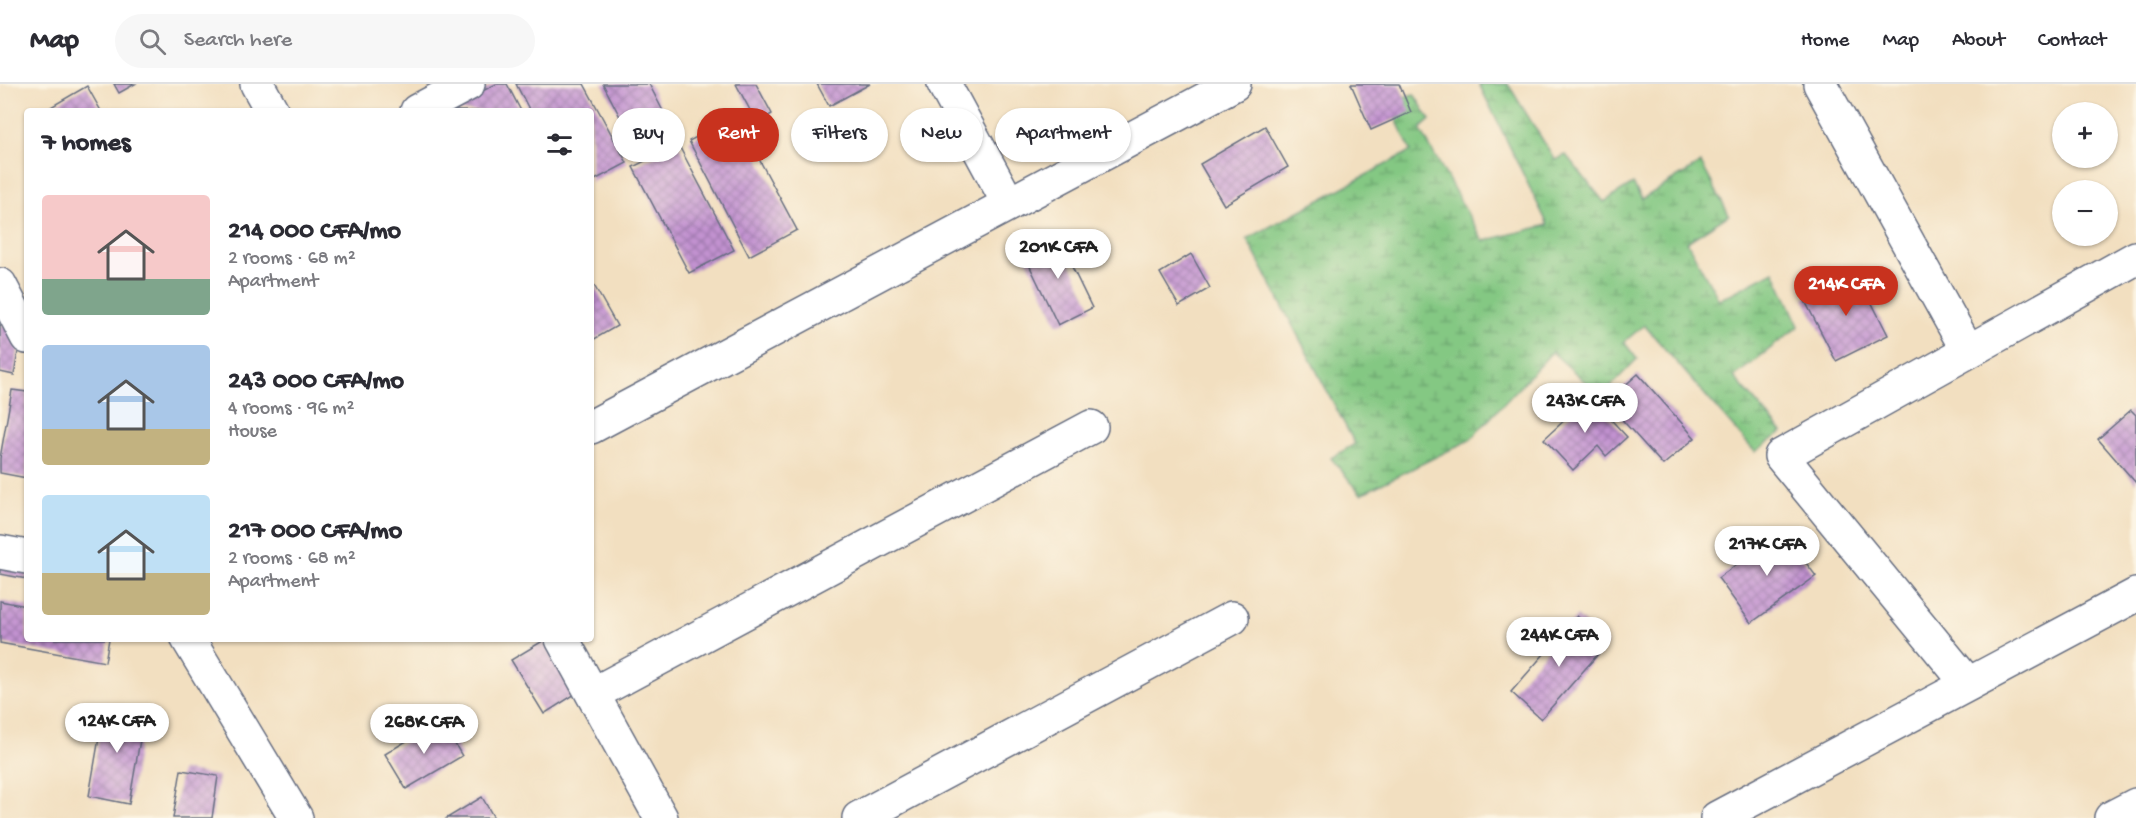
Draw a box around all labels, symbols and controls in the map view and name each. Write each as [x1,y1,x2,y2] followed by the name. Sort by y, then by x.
[115,14,535,68] search box
[30,25,79,58] text: Map
[136,25,169,58] icon: search
[184,28,292,54] text: Search here
[1801,29,1849,54] text: Home
[1882,29,1919,54] text: Map
[1952,29,2005,54] text: About
[2038,29,2106,54] text: Contact
[2052,102,2118,246] map controls
[2052,102,2118,168] button: +
[612,108,685,162] chip: Buy
[697,108,779,162] chip: Rent
[791,108,888,162] chip: Filters
[900,108,983,162] chip: New
[995,108,1131,162] chip: Apartment
[543,128,576,161] icon: filters
[42,129,131,160] text: 7 homes
[2052,180,2118,246] button: −
[228,217,401,248] text: 214 000 CFA/mo
[90,219,162,291] icon: home
[996,229,1120,280] pin: 201K CFA
[1019,237,1097,260] text: 201K CFA
[228,248,356,271] text: 2 rooms · 68 m²
[1784,266,1908,317] pin: 214K CFA
[228,271,318,294] text: Apartment
[1808,274,1884,297] text: 214K CFA
[228,367,404,398] text: 243 000 CFA/mo
[90,369,162,441] icon: home
[1523,383,1647,434] pin: 243K CFA
[1546,391,1624,414] text: 243K CFA
[228,398,354,421] text: 4 rooms · 96 m²
[228,421,277,444] text: House
[228,517,402,548] text: 217 000 CFA/mo
[90,519,162,591] icon: home
[1705,526,1829,577] pin: 217K CFA
[1729,534,1805,557] text: 217K CFA
[228,548,356,571] text: 2 rooms · 68 m²
[228,571,318,594] text: Apartment
[1497,617,1621,668] pin: 244K CFA
[1520,625,1598,648] text: 244K CFA
[55,703,179,754] pin: 124K CFA
[362,704,486,755] pin: 268K CFA
[79,711,155,734] text: 124K CFA
[384,712,464,735] text: 268K CFA

